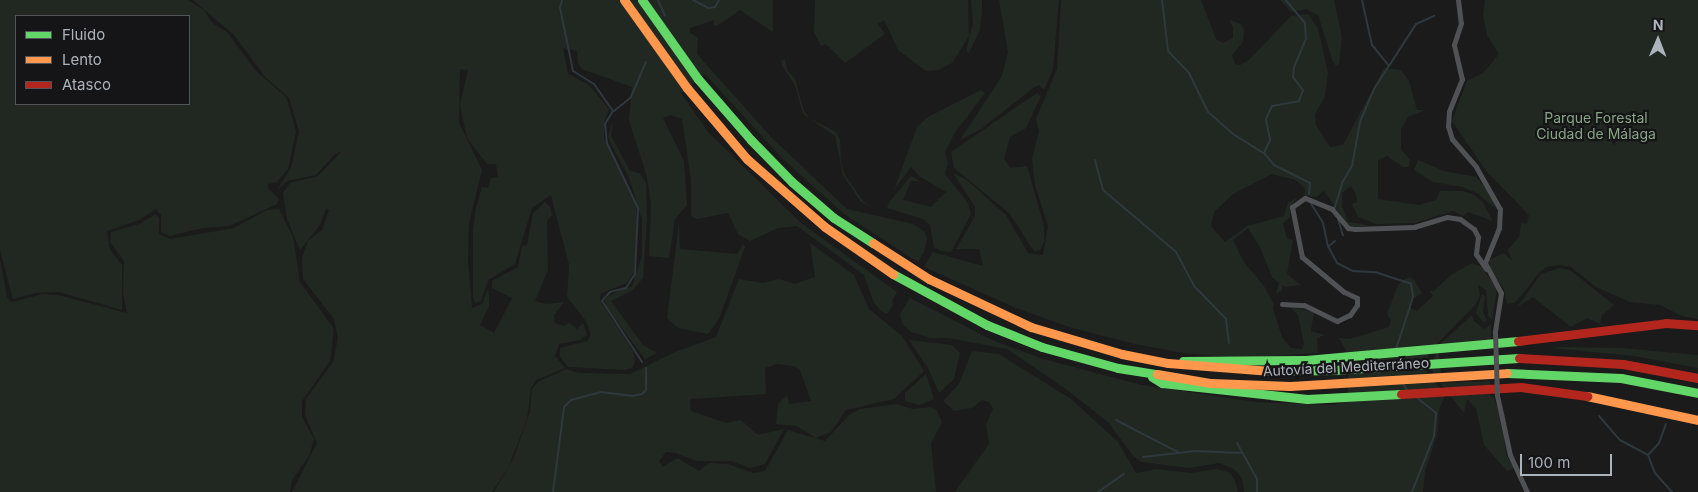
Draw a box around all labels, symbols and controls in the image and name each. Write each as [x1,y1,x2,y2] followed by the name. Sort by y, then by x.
[15,15,190,105] legend
[1633,15,1683,65] north arrow
[1653,16,1664,33] text: N
[62,25,105,44] text: Fluido
[62,50,102,69] text: Lento
[62,75,111,94] text: Atasco
[1536,110,1656,142] park label: Parque Forestal Ciudad de Málaga
[1262,354,1430,380] street label: Autovía del Mediterráneo
[1523,444,1616,476] scale bar
[1528,453,1570,472] text: 100 m

